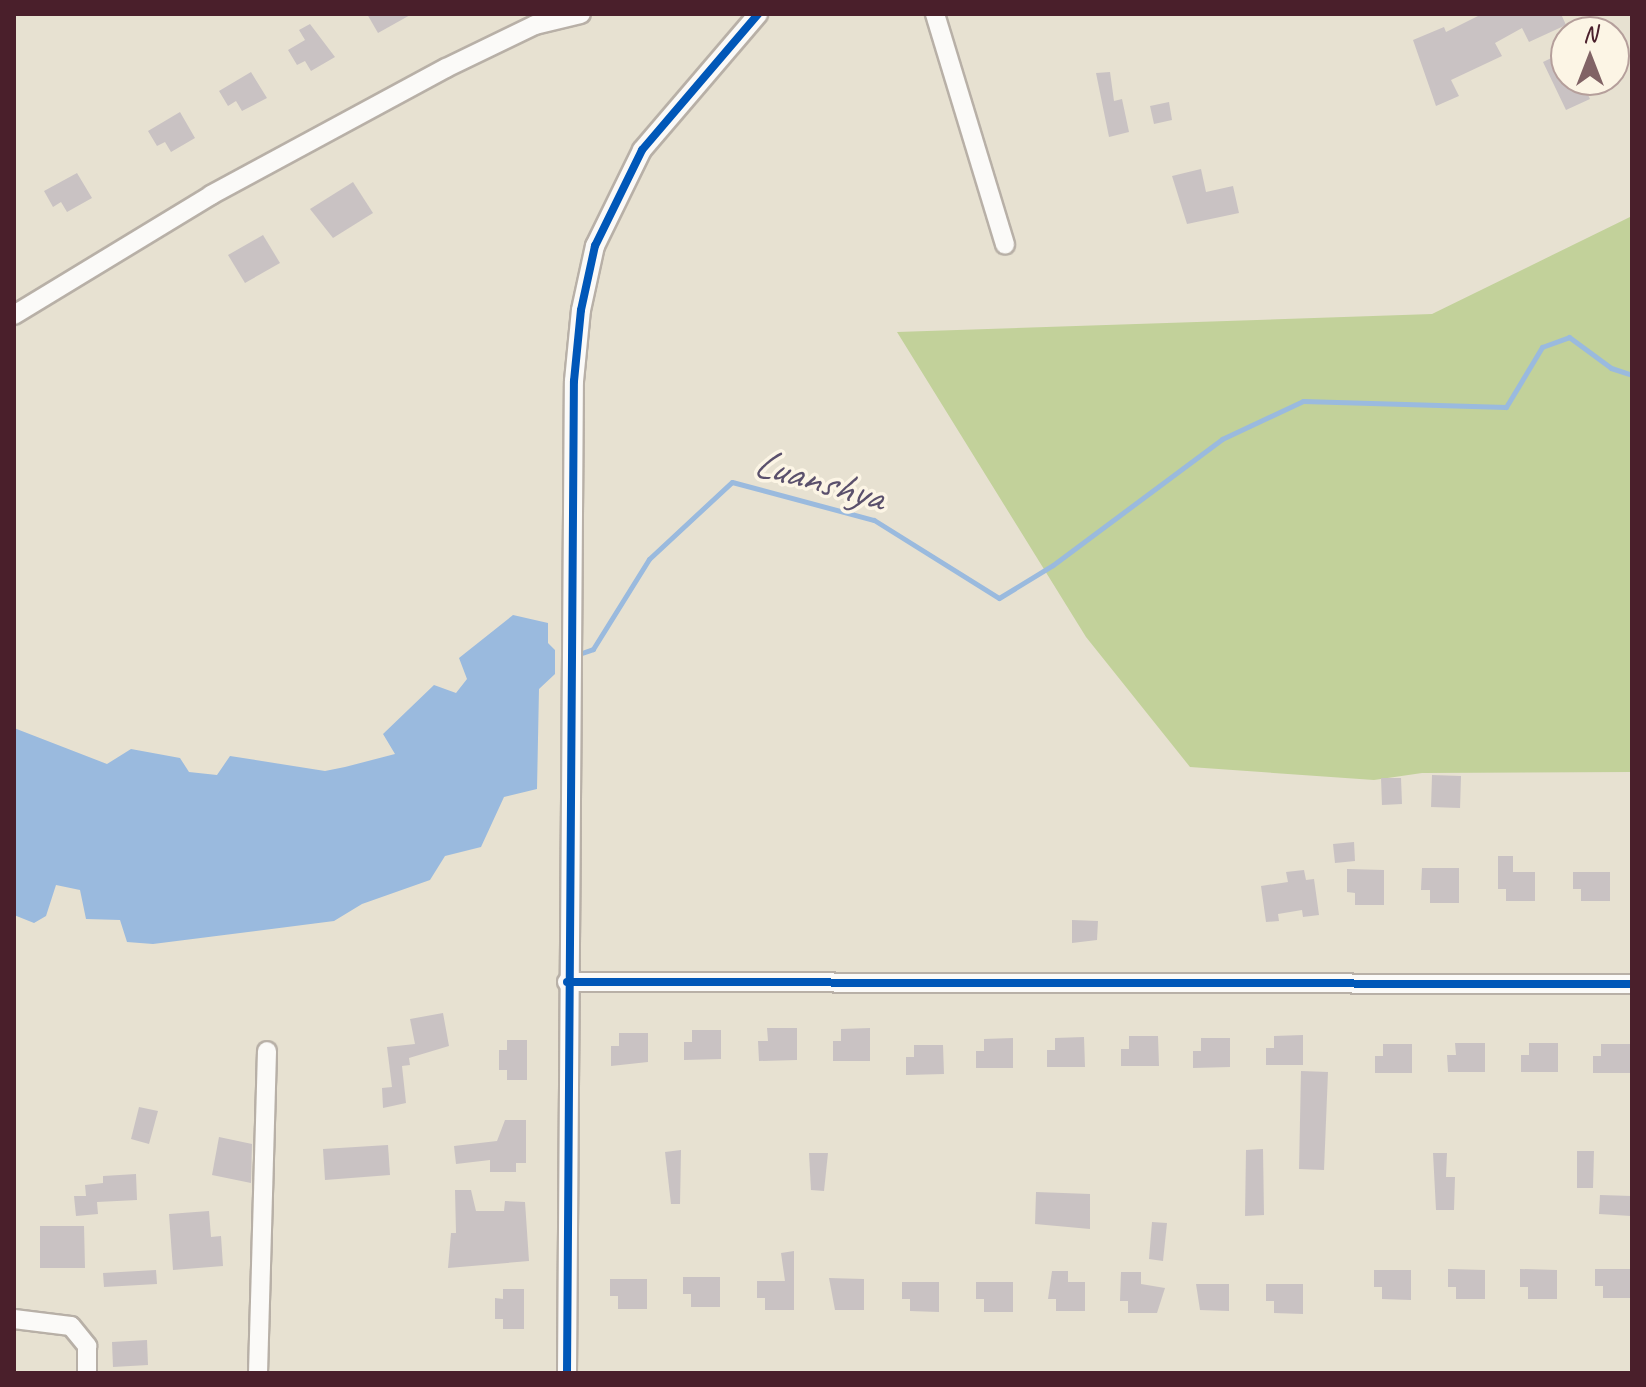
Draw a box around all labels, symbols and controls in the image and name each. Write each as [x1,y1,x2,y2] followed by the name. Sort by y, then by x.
[1550,16,1630,96] north arrow
[1583,20,1597,48] text: N
[748,438,890,522] water label: Luanshya

